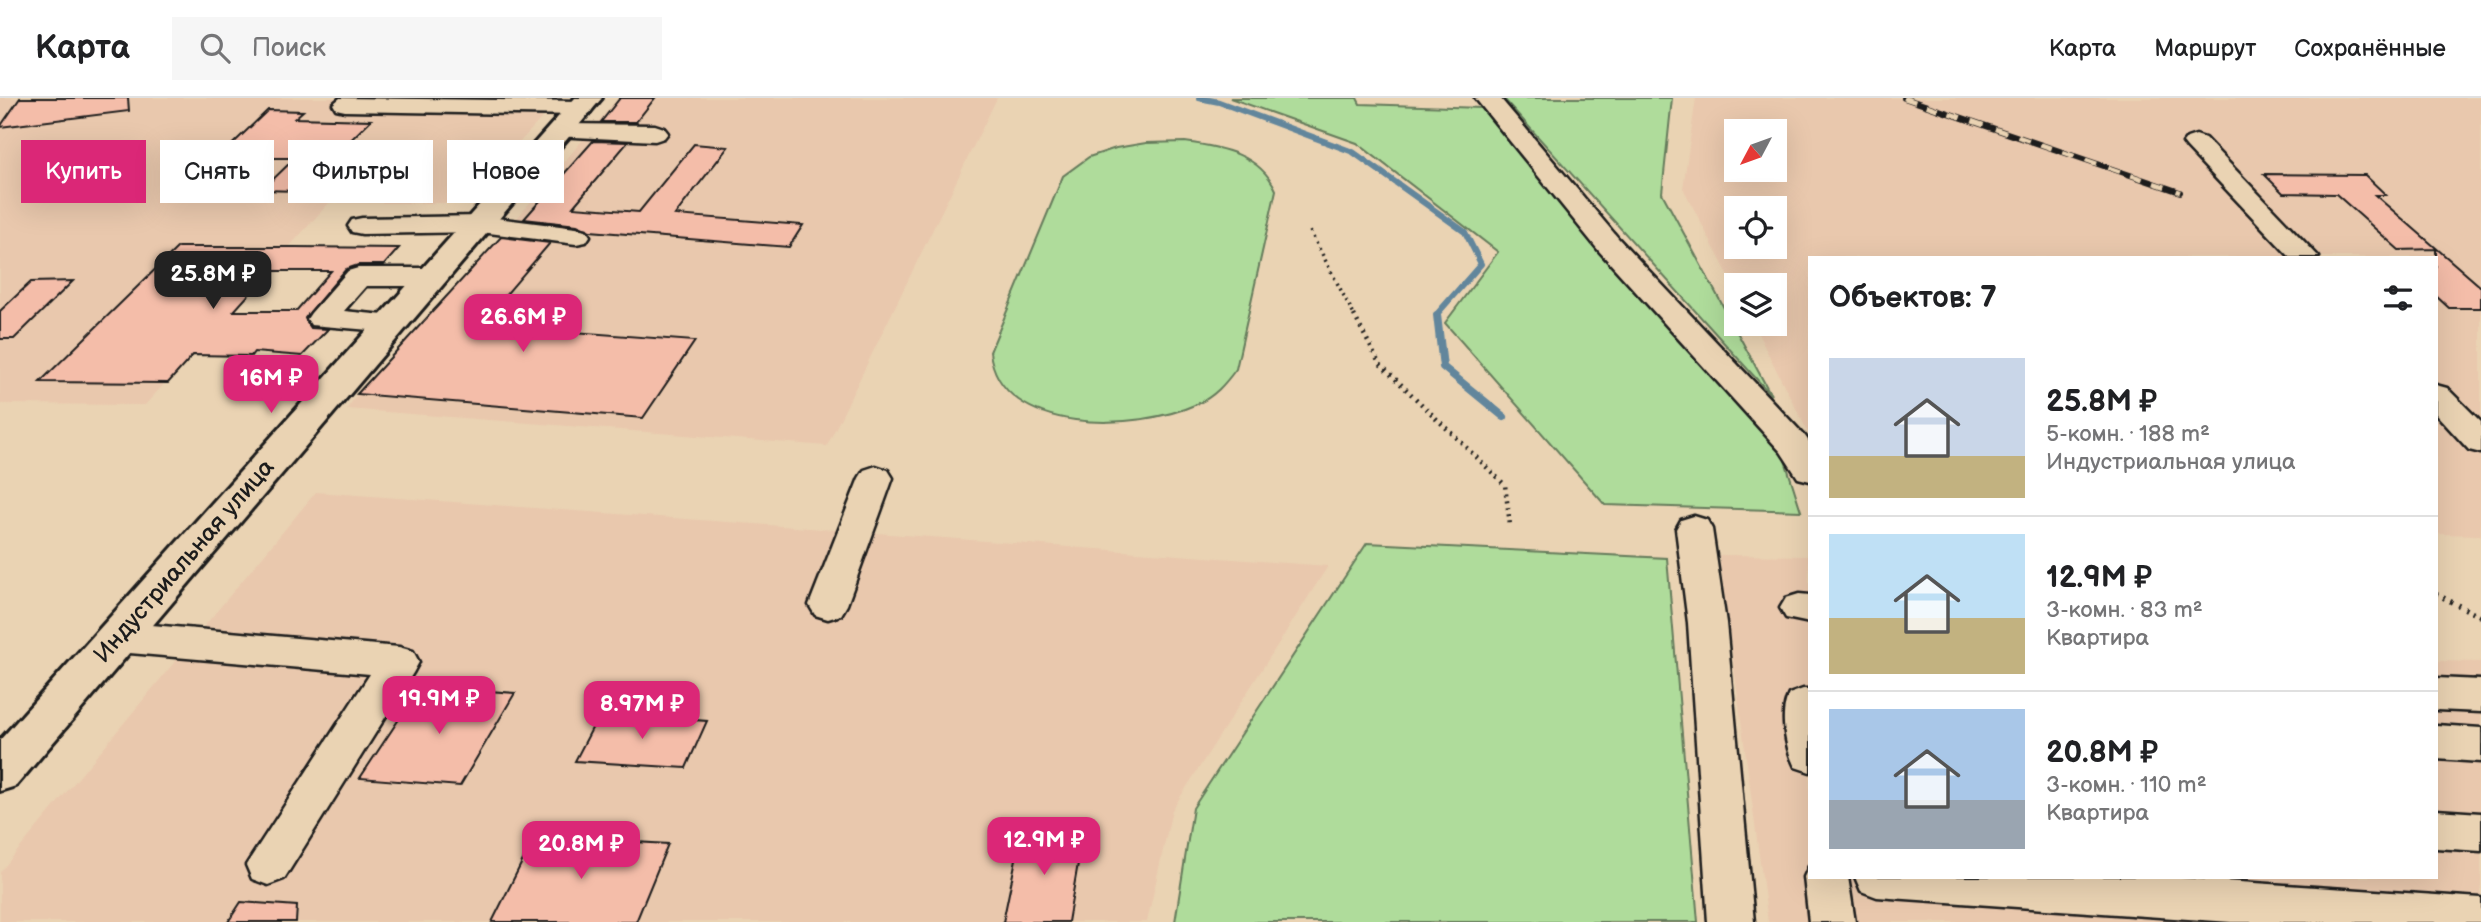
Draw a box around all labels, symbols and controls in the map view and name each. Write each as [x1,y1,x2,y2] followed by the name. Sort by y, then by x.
[172,17,662,80] search box
[35,28,130,68] text: Карта
[196,29,234,67] icon: search
[252,33,326,64] text: Поиск
[2049,34,2116,63] text: Карта
[2154,34,2256,63] text: Маршрут
[2294,34,2446,63] text: Сохранённые
[1724,119,1787,182] north arrow
[1724,119,1787,336] map controls
[21,140,146,203] chip: Купить
[160,140,274,203] chip: Снять
[288,140,433,203] chip: Фильтры
[447,140,564,203] chip: Новое
[1724,196,1787,259] button: locate
[148,252,278,311] pin: 25.8M ₽
[170,260,256,288] text: 25.8M ₽
[1724,273,1787,336] button: layers
[2379,279,2417,317] icon: filters
[1829,280,1997,316] text: Объектов: 7
[458,294,588,354] pin: 26.6M ₽
[480,303,566,331] text: 26.6M ₽
[222,356,320,415] pin: 16M ₽
[239,364,303,392] text: 16M ₽
[2046,384,2157,420] text: 25.8M ₽
[1885,386,1969,470] icon: home
[2046,420,2210,448] text: 5-комн. · 188 m²
[2046,448,2296,476] text: Индустриальная улица
[88,453,280,669] street label: Индустриальная улица
[2046,560,2152,596] text: 12.9M ₽
[1885,562,1969,646] icon: home
[2046,596,2203,624] text: 3-комн. · 83 m²
[2046,624,2149,652] text: Квартира
[374,676,504,736] pin: 19.9M ₽
[577,682,707,741] pin: 8.97M ₽
[398,685,480,713] text: 19.9M ₽
[600,690,684,718] text: 8.97M ₽
[2046,735,2158,771] text: 20.8M ₽
[1885,737,1969,821] icon: home
[2046,771,2207,799] text: 3-комн. · 110 m²
[2046,799,2149,827] text: Квартира
[979,818,1109,877] pin: 12.9M ₽
[516,822,646,881] pin: 20.8M ₽
[1003,826,1085,854] text: 12.9M ₽
[538,830,624,858] text: 20.8M ₽

